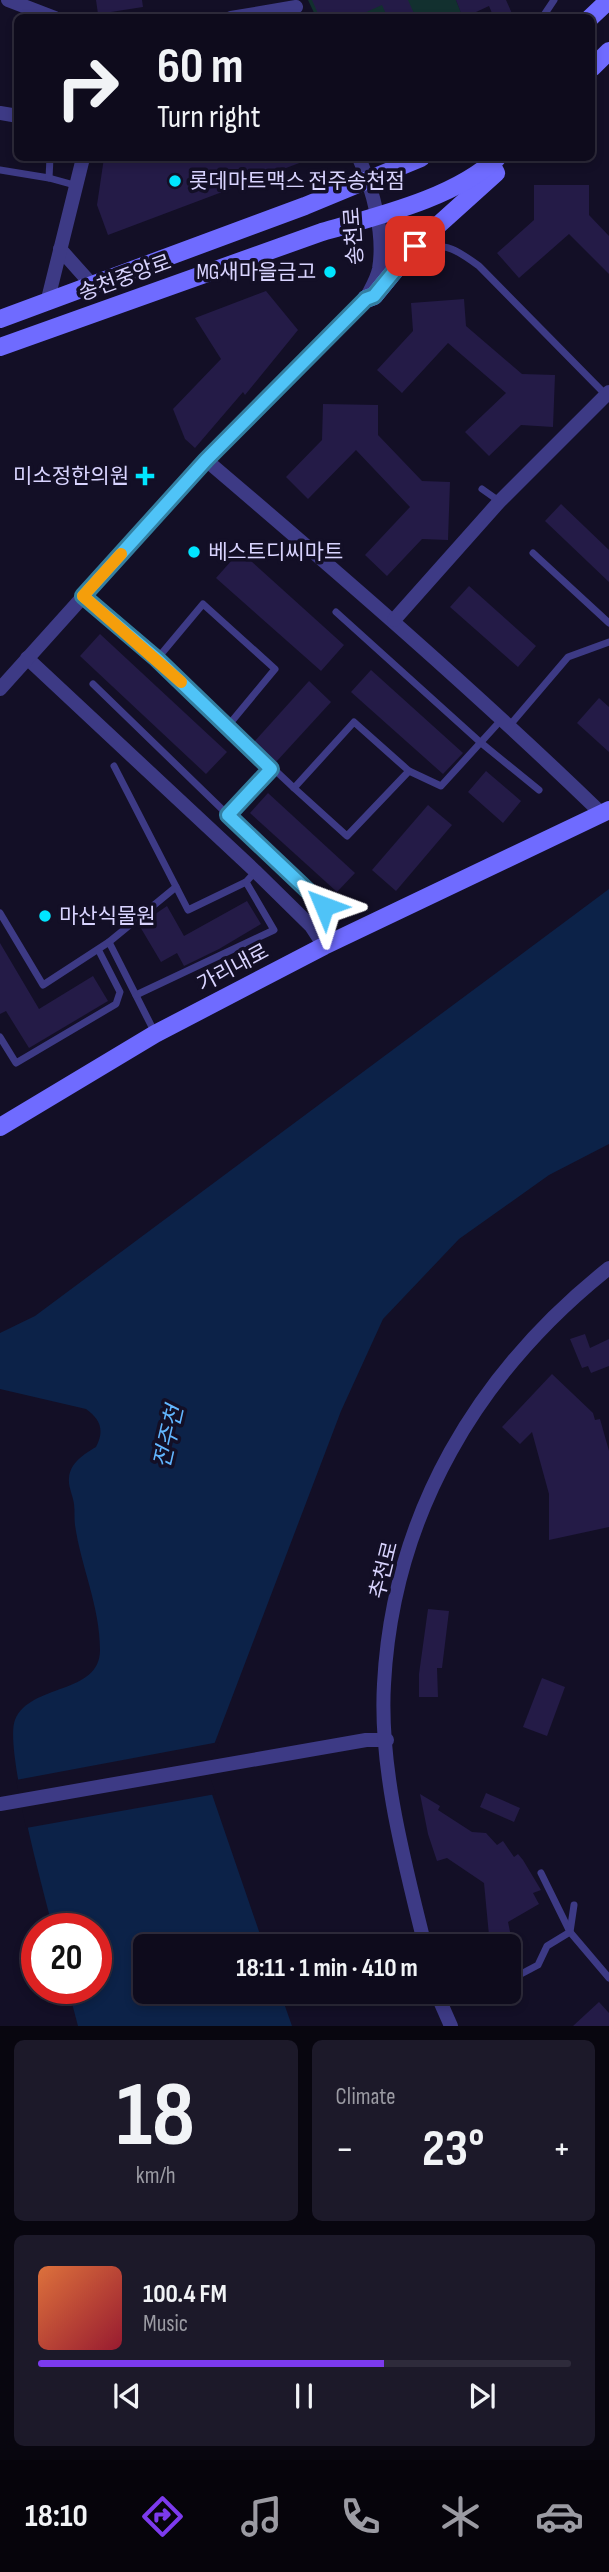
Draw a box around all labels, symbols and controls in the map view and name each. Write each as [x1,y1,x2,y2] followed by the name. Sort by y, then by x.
[157,38,244,97] text: 60 m
[42,42,133,133] icon: right
[157,98,261,137] text: Turn right
[189,169,405,194] place label: 롯데마트맥스 전주송천점
[167,173,183,189] marker: 롯데마트맥스 전주송천점
[340,206,368,266] street label: 송천로
[385,216,445,276] pin
[396,227,434,265] icon: arrive
[75,250,175,306] street label: 송천중앙로
[196,260,316,285] place label: MG새마을금고
[322,264,338,280] marker: MG새마을금고
[13,464,129,489] place label: 미소정한의원
[135,466,155,486] marker: 미소정한의원
[208,540,343,565] place label: 베스트디씨마트
[186,544,202,560] marker: 베스트디씨마트
[287,869,361,943] position arrow
[59,904,156,929] place label: 마산식물원
[37,908,53,924] marker: 마산식물원
[193,939,273,997] street label: 가리내로
[148,1400,190,1471] water label: 전주천
[365,1539,403,1601] street label: 추천로
[21,1913,112,2004] speed limit sign: 20
[236,1953,418,1984] text: 18:11 · 1 min · 410 m
[116,2062,195,2171] text: 18
[336,2083,395,2111] text: Climate
[422,2118,484,2181] text: 23°
[336,2127,354,2172] text: −
[552,2127,571,2172] text: +
[136,2162,176,2190] text: km/h
[143,2279,227,2310] text: 100.4 FM
[143,2310,188,2338] text: Music
[108,2377,146,2415] icon: previous
[285,2377,323,2415] icon: pause
[463,2377,501,2415] icon: next
[138,2492,187,2541] icon: directions
[237,2492,286,2541] icon: music
[336,2492,385,2541] icon: phone
[436,2492,485,2541] icon: climate
[535,2492,584,2541] icon: car
[25,2497,88,2536] text: 18:10

